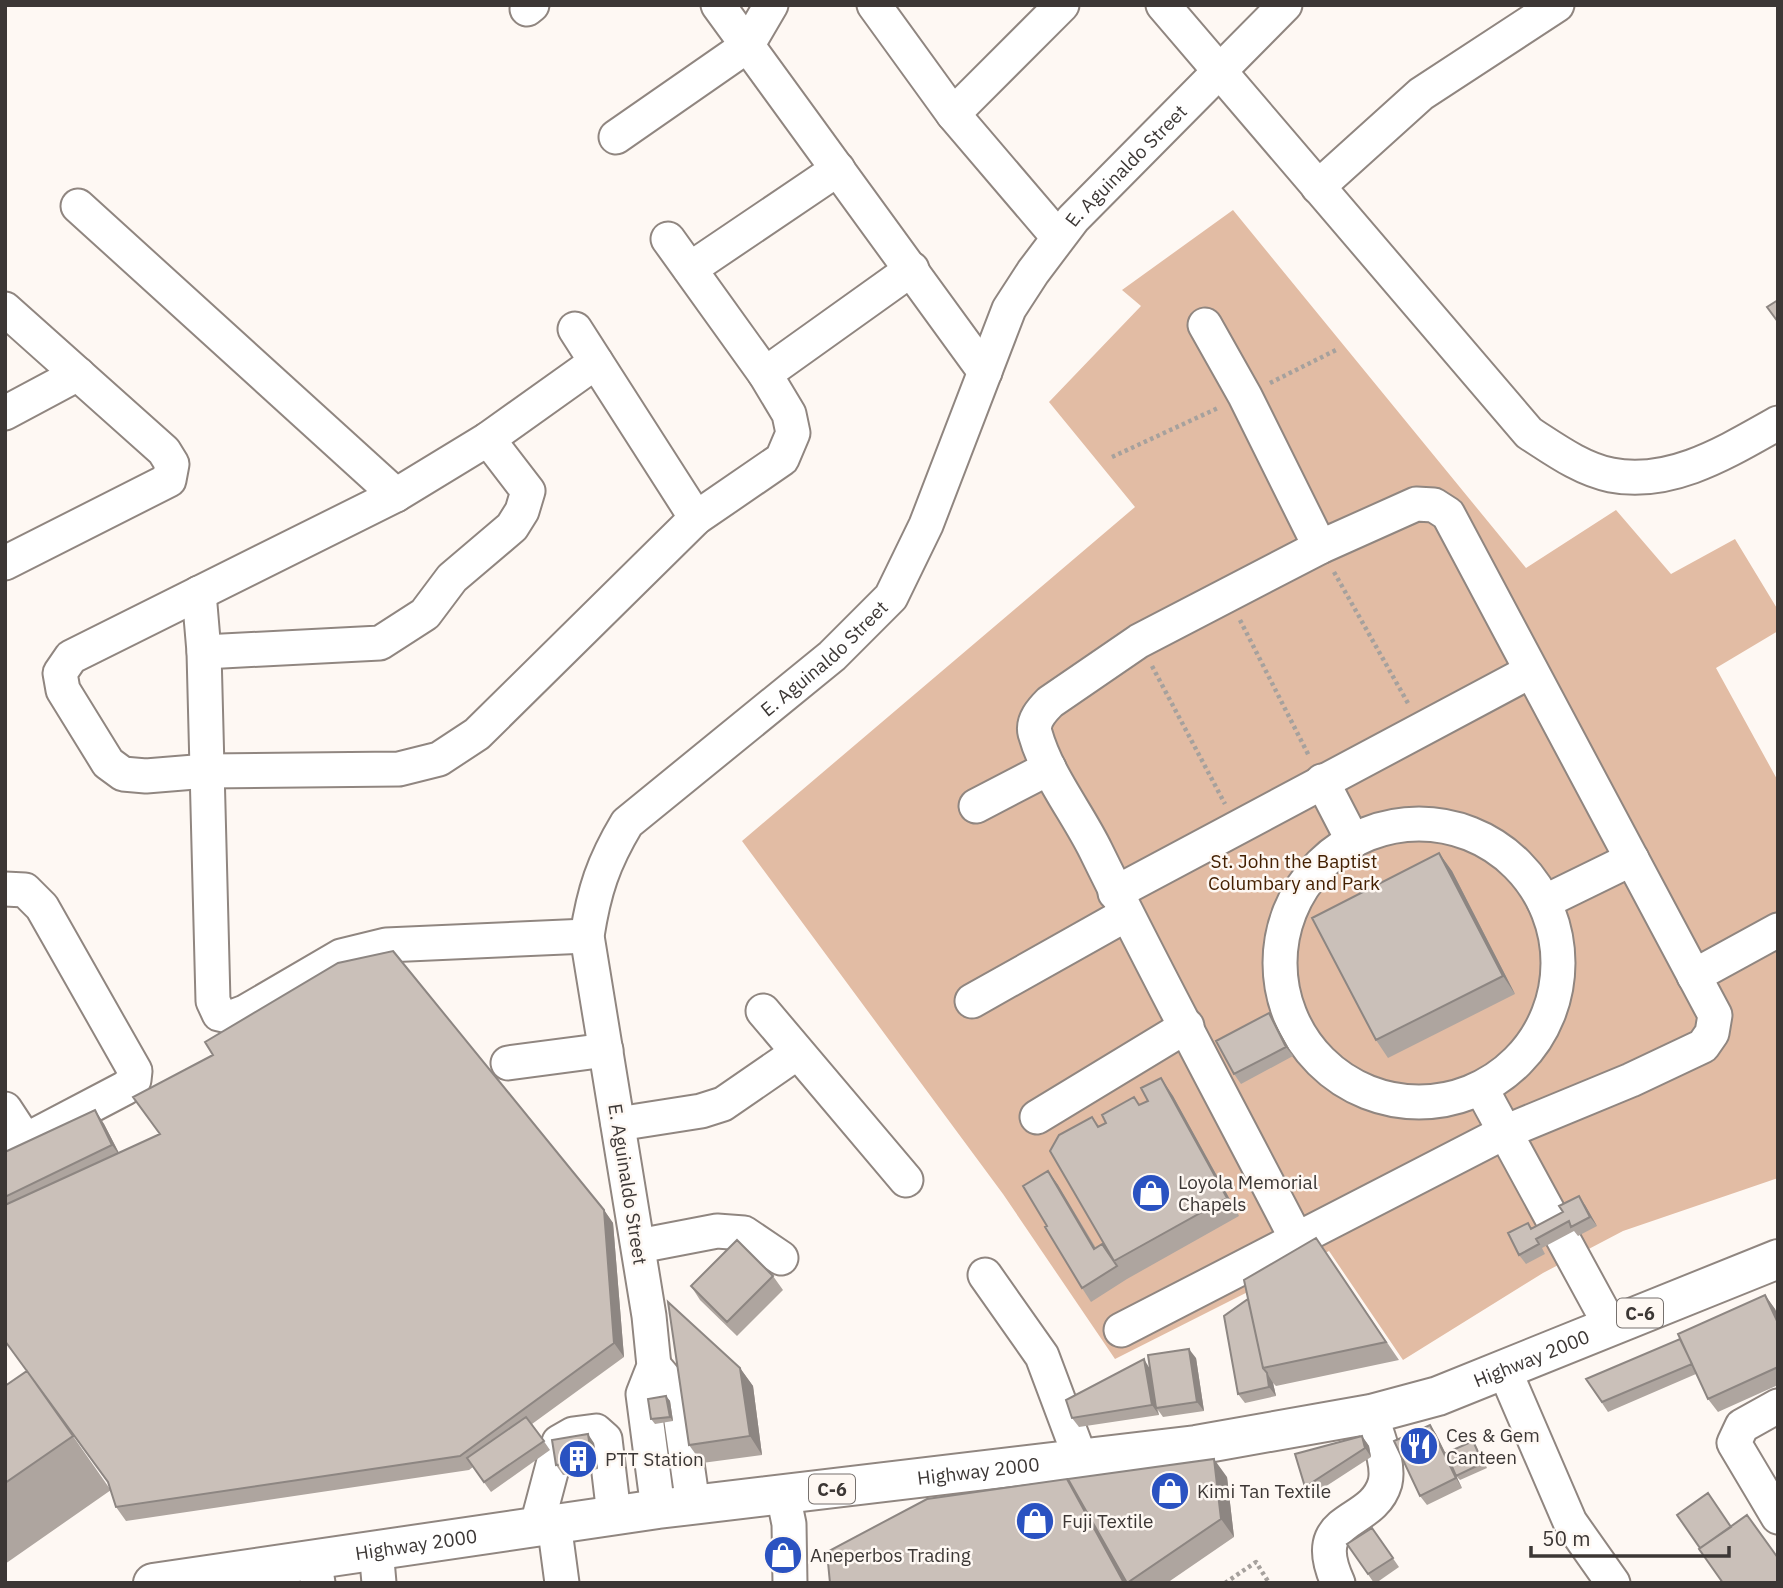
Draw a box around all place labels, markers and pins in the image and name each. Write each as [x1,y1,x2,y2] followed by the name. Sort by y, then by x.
[1178,1170,1318,1216] place label: Loyola Memorial Chapels
[1130,1172,1172,1214] shop icon: Loyola Memorial Chapels
[1446,1423,1540,1469] place label: Ces & Gem Canteen
[1398,1425,1440,1467] restaurant icon: Ces & Gem Canteen
[557,1438,599,1480] building icon: PTT Station
[605,1447,704,1471] place label: PTT Station
[1149,1470,1191,1512] shop icon: Kimi Tan Textile
[1197,1479,1331,1503] place label: Kimi Tan Textile
[1014,1500,1056,1542] shop icon: Fuji Textile
[1062,1509,1153,1533] place label: Fuji Textile
[762,1534,804,1576] shop icon: Aneperbos Trading
[810,1543,971,1567] place label: Aneperbos Trading

